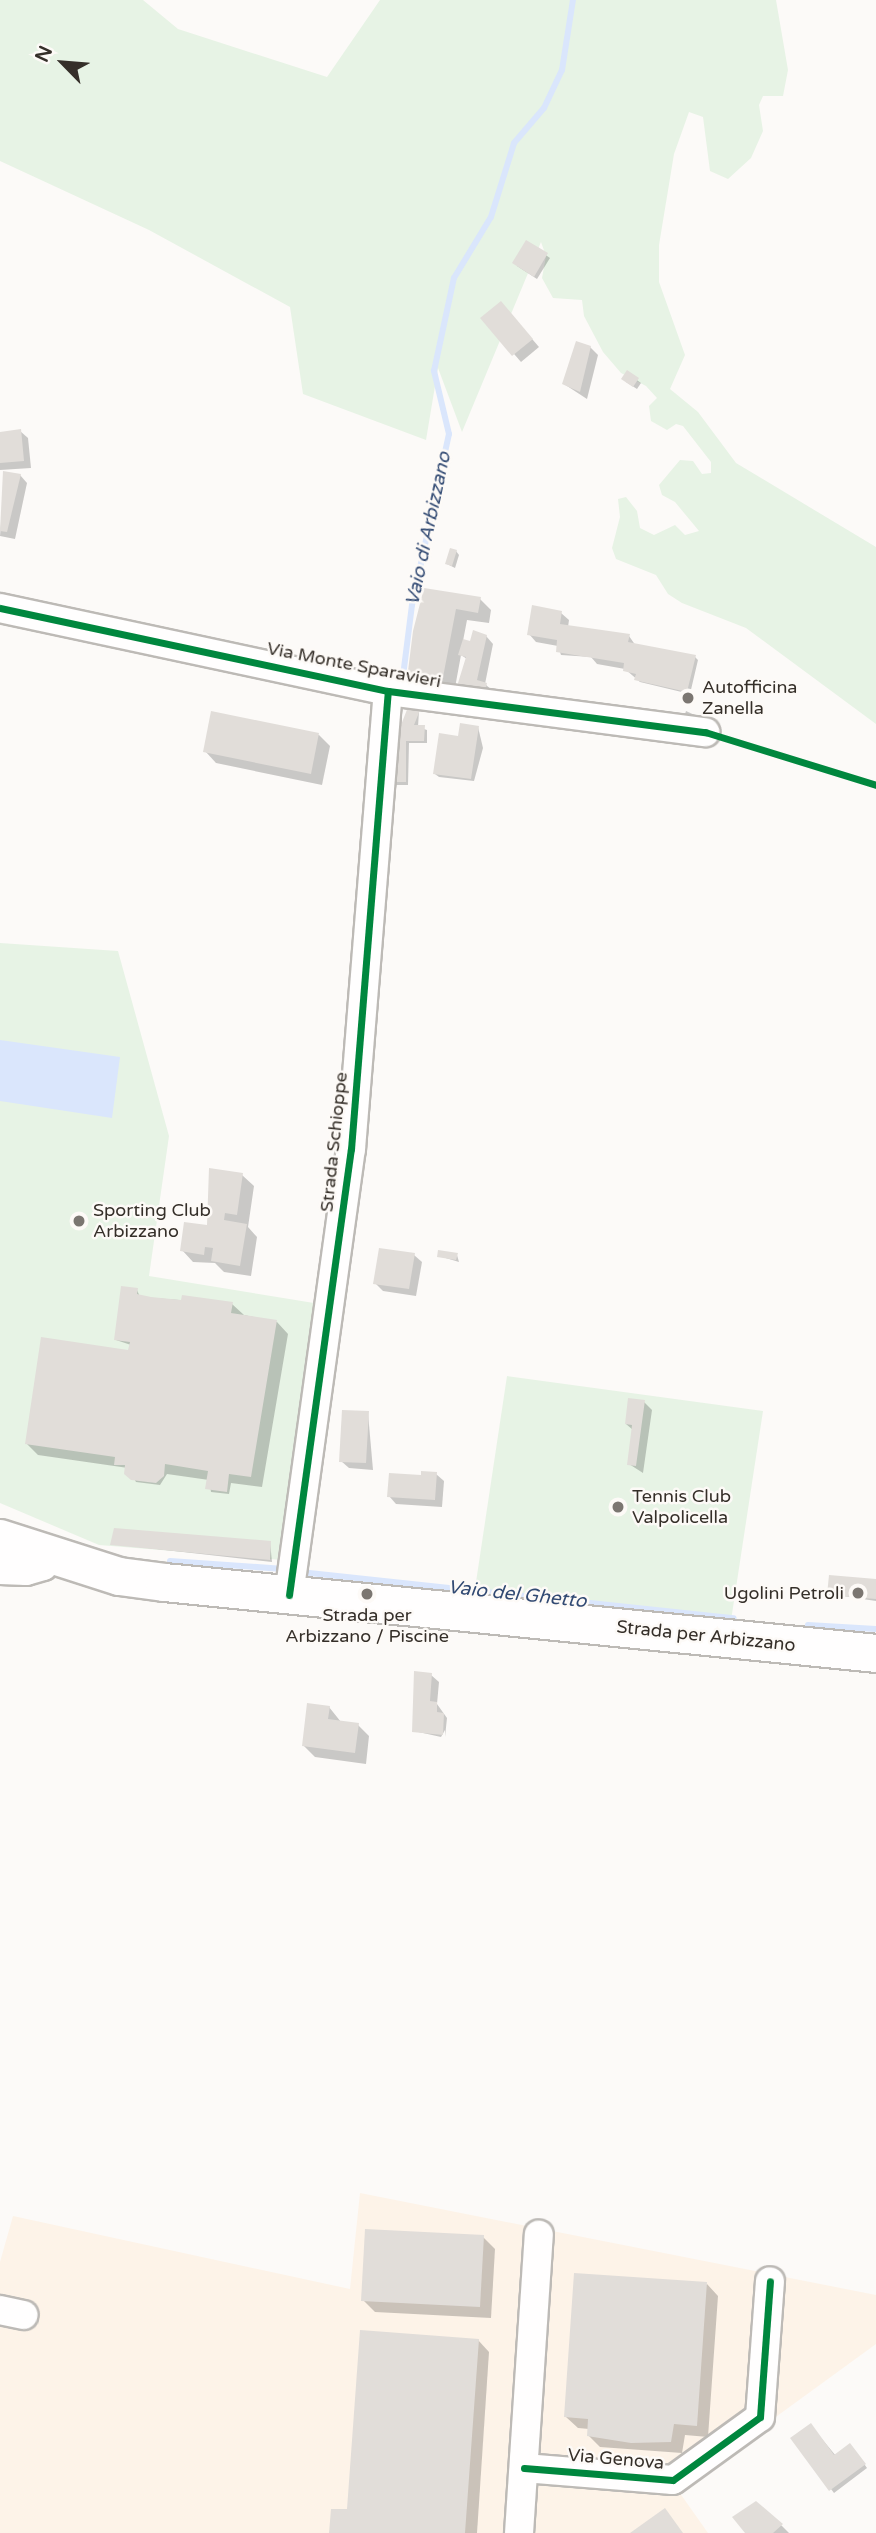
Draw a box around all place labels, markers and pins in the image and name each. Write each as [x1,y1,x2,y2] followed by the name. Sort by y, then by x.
[702,677,797,720] place label: Autofficina Zanella
[680,690,696,706] marker: Autofficina Zanella
[93,1200,211,1242] place label: Sporting Club Arbizzano
[71,1213,87,1229] marker: Sporting Club Arbizzano
[632,1486,731,1528] place label: Tennis Club Valpolicella
[610,1499,626,1515] marker: Tennis Club Valpolicella
[724,1582,844,1604] place label: Ugolini Petroli
[850,1585,866,1601] marker: Ugolini Petroli
[359,1586,375,1602] marker: Strada per Arbizzano / Piscine
[285,1605,449,1648] place label: Strada per Arbizzano / Piscine

